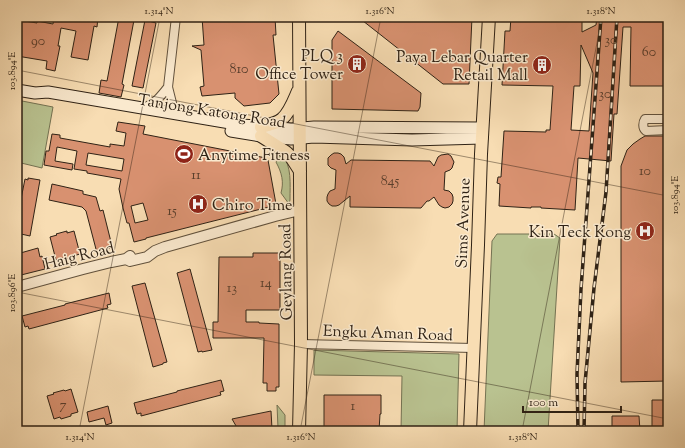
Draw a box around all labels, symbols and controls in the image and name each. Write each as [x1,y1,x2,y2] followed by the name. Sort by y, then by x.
[145,4,173,19] text: 1.314°N
[366,4,394,19] text: 1.316°N
[587,4,615,19] text: 1.318°N
[605,31,617,51] house number: 30
[31,32,45,52] house number: 90
[642,43,656,63] house number: 60
[255,46,343,87] place label: PLQ 3 Office Tower
[396,47,529,88] place label: Paya Lebar Quarter Retail Mall
[5,52,20,90] text: 103.894°E
[346,53,368,75] building icon: PLQ 3 Office Tower
[531,54,553,76] building icon: Paya Lebar Quarter Retail Mall
[229,60,249,80] house number: 810
[599,85,611,105] house number: 30
[136,89,287,136] street label: Tanjong Katong Road
[173,143,195,165] sports icon: Anytime Fitness
[198,145,310,168] place label: Anytime Fitness
[639,162,651,182] house number: 10
[191,166,201,186] house number: 11
[381,172,400,192] house number: 845
[668,176,683,214] text: 103.894°E
[451,177,478,269] street label: Sims Avenue
[187,193,209,215] hospital icon: Chiro Time
[212,195,292,218] place label: Chiro Time
[167,202,177,222] house number: 15
[634,220,656,242] hospital icon: Kin Teck Kong
[529,222,631,245] place label: Kin Teck Kong
[275,224,300,320] street label: Geylang Road
[42,238,117,277] street label: Haig Road
[5,274,20,312] text: 103.896°E
[260,274,272,294] house number: 14
[227,279,238,299] house number: 13
[322,321,453,348] street label: Engku Aman Road
[523,388,621,414] scale bar
[529,394,558,412] text: 100 m
[59,396,67,416] house number: 7
[351,397,356,417] house number: 1
[66,430,94,445] text: 1.314°N
[287,430,315,445] text: 1.316°N
[509,430,537,445] text: 1.318°N

